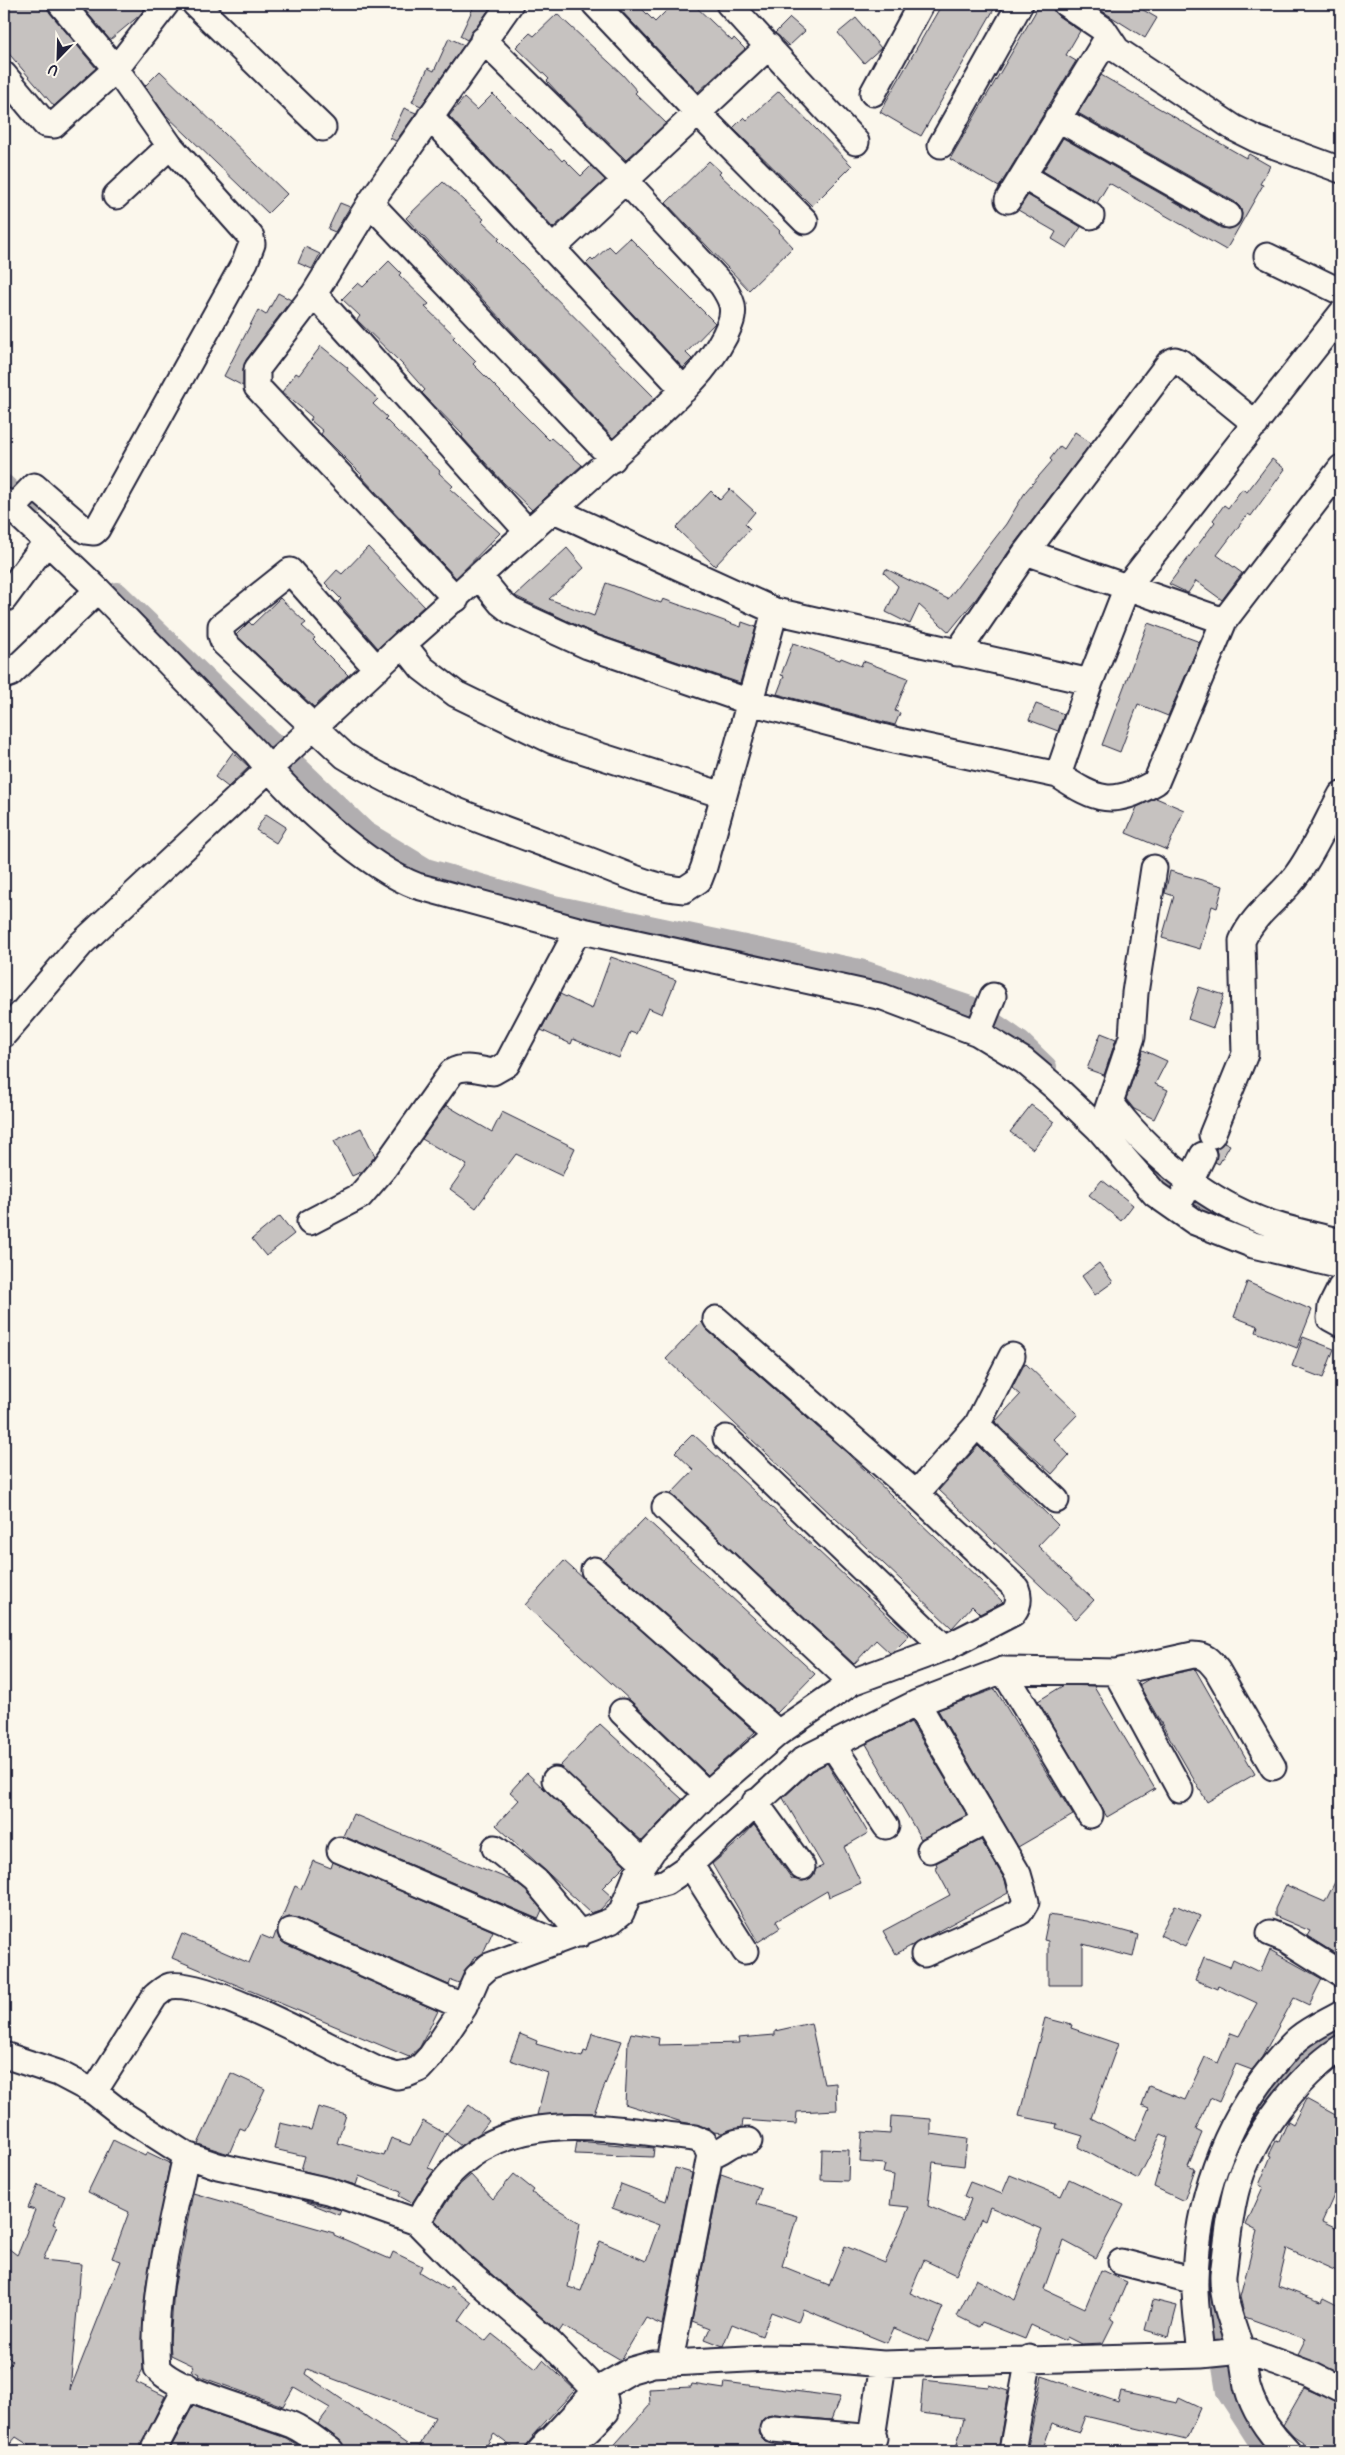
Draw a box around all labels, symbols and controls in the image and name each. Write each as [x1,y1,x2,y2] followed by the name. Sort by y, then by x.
[32,32,82,82] north arrow
[46,60,61,79] text: U

